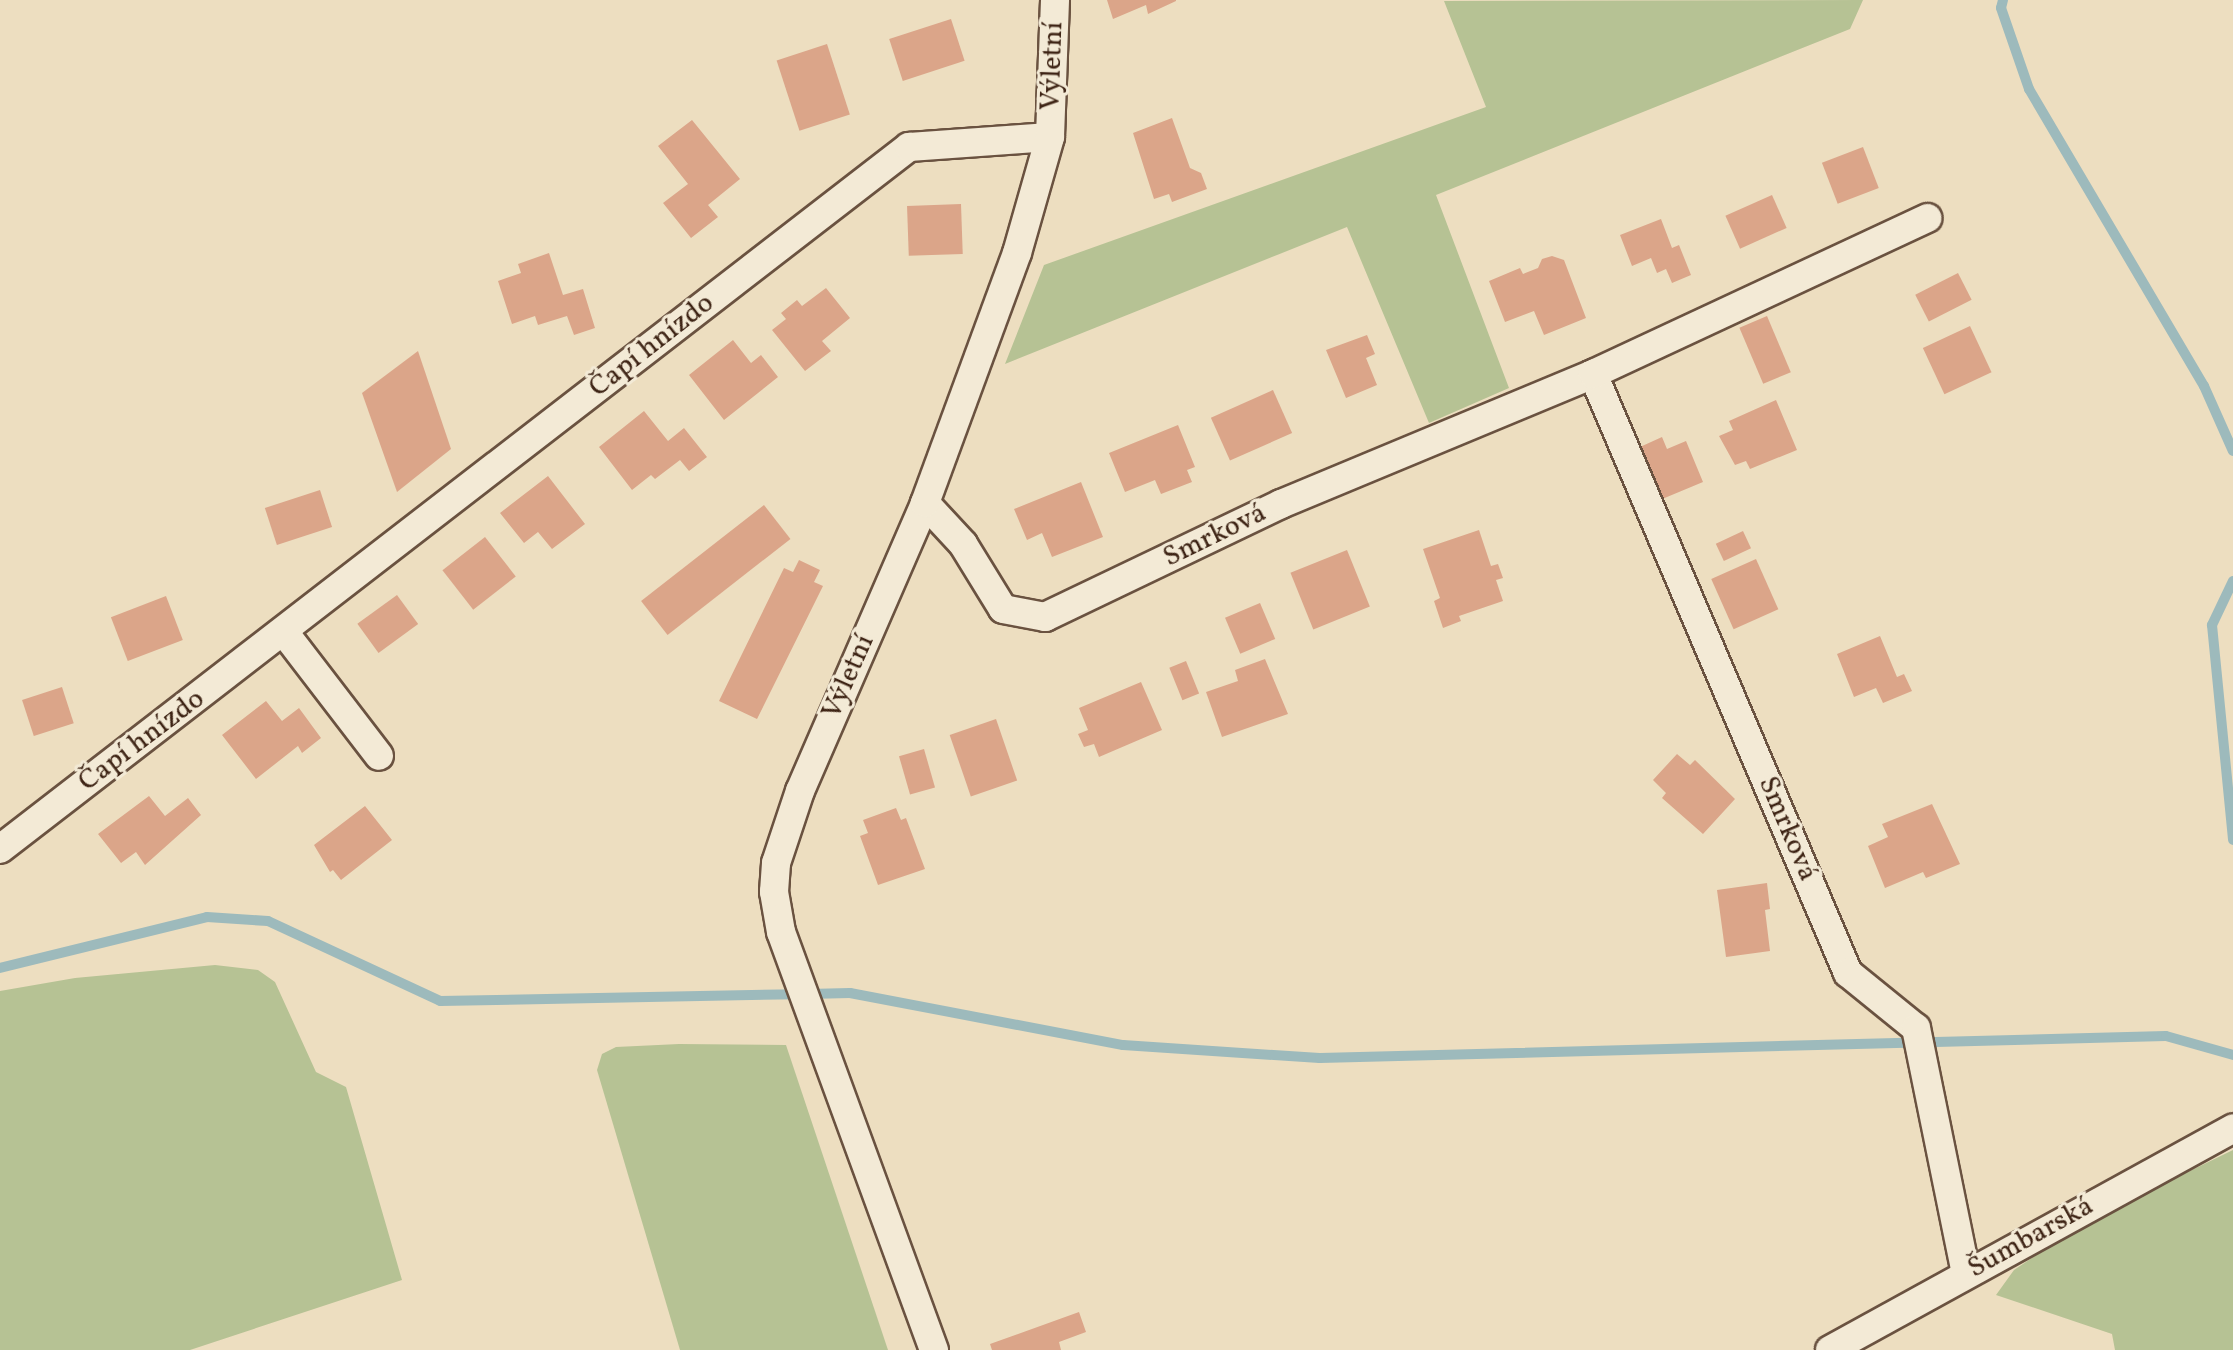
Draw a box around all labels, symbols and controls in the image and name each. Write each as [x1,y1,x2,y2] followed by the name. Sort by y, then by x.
[1035,21,1071,111] street label: Výletní
[583,287,721,405] street label: Čapí hnízdo
[1158,497,1272,575] street label: Smrková
[816,630,882,724] street label: Výletní
[72,683,212,799] street label: Čapí hnízdo
[1750,772,1824,886] street label: Smrková
[1962,1190,2100,1286] street label: Šumbarská

